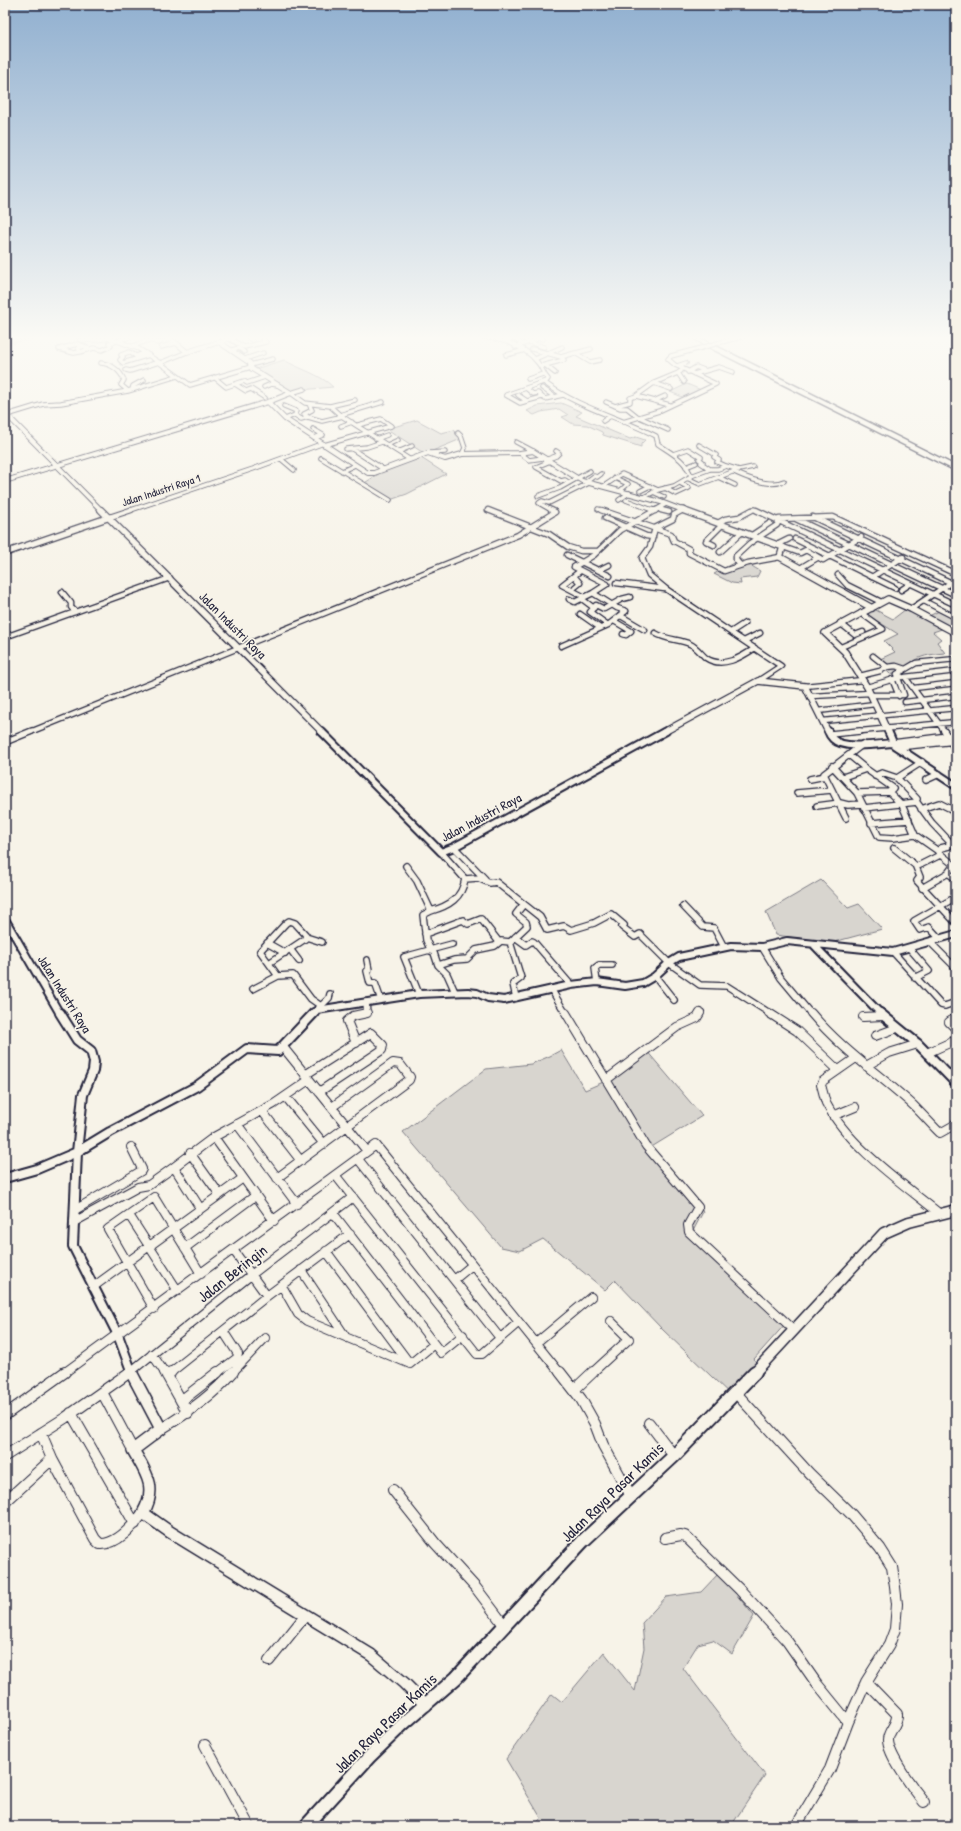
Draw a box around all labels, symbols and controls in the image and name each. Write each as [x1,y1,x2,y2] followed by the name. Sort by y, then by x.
[120,471,202,509] street label: Jalan Industri Raya 1
[195,587,271,663] street label: Jalan Industri Raya
[438,788,524,846] street label: Jalan Industri Raya
[34,952,96,1036] street label: Jalan Industri Raya
[193,1239,271,1307] street label: Jalan Beringin
[556,1437,668,1547] street label: Jalan Raya Pasar Kamis
[329,1668,441,1778] street label: Jalan Raya Pasar Kamis

